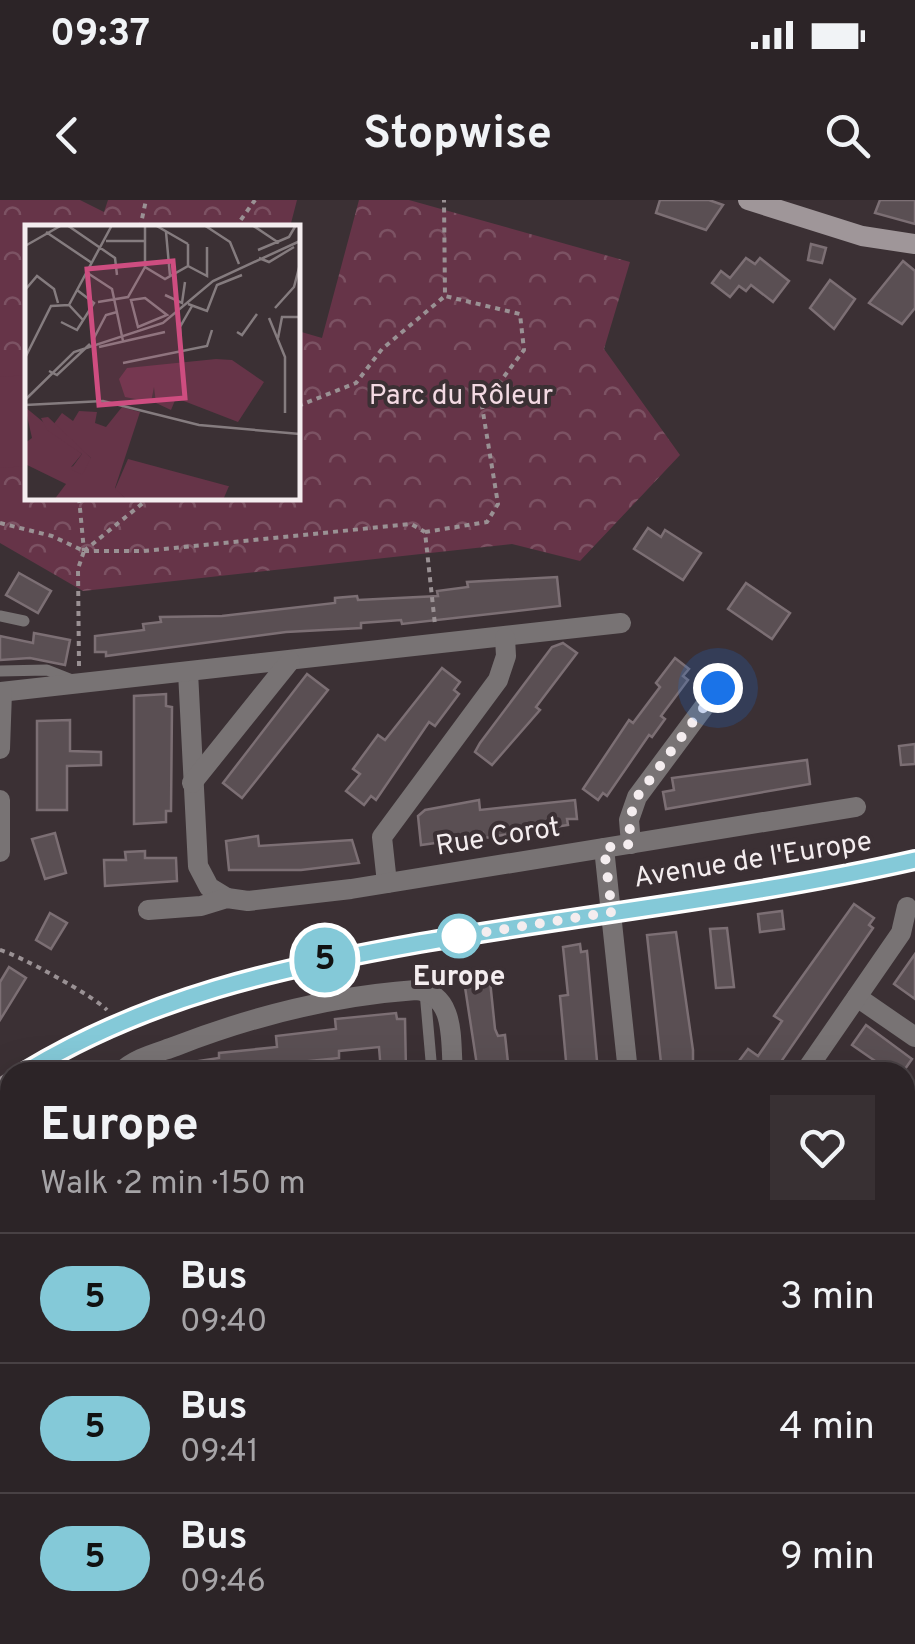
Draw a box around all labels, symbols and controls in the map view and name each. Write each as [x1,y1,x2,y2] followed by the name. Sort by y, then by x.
[50,11,150,60] text: 09:37
[363,107,552,164] text: Stopwise
[40,108,95,163] icon: back
[820,108,875,163] icon: search
[25,225,300,500] inset map
[369,379,553,415] park label: Parc du Rôleur
[693,663,743,713] your location
[433,810,563,866] street label: Rue Corot
[631,824,875,898] street label: Avenue de l'Europe
[438,915,480,957] marker: Europe
[292,928,358,992] line badge: 5
[314,938,336,982] text: 5
[413,960,505,996] place label: Europe
[770,1095,875,1200] button: heart
[40,1097,199,1157] text: Europe
[40,1165,306,1205] text: Walk · 2 min · 150 m
[180,1254,247,1303] text: Bus
[780,1274,875,1323] text: 3 min
[84,1276,106,1320] text: 5
[180,1303,267,1343] text: 09:40
[180,1384,247,1433] text: Bus
[779,1404,875,1453] text: 4 min
[84,1406,106,1450] text: 5
[180,1433,259,1473] text: 09:41
[180,1514,247,1563] text: Bus
[780,1534,875,1583] text: 9 min
[84,1536,106,1580] text: 5
[180,1563,266,1603] text: 09:46

